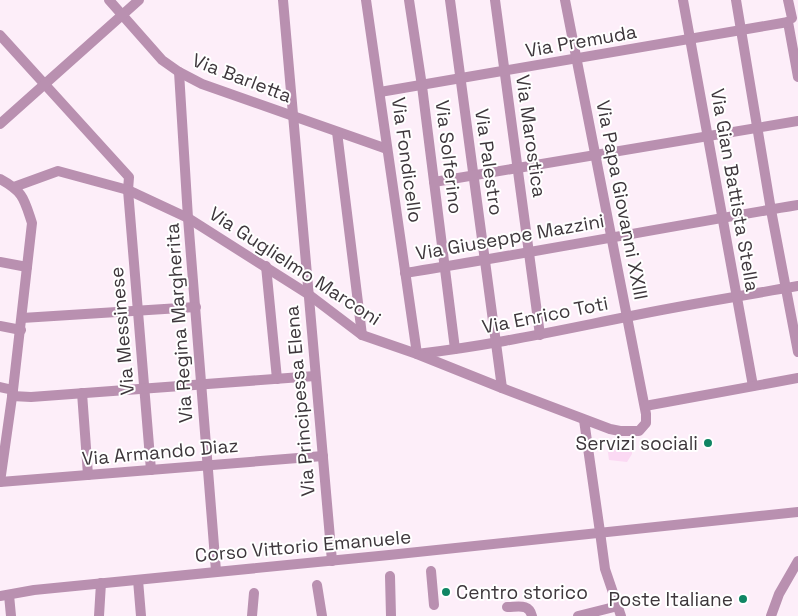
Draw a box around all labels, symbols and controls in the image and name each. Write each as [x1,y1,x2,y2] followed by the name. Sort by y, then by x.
[523,19,639,63] street label: Via Premuda
[189,48,295,108] street label: Via Barletta
[510,73,552,199] street label: Via Marostica
[705,87,765,294] street label: Via Gian Battista Stella
[386,96,428,224] street label: Via Fondicello
[590,98,654,302] street label: Via Papa Giovanni XXIII
[430,99,468,215] street label: Via Solferino
[469,107,509,217] street label: Via Palestro
[204,201,386,331] street label: Via Guglielmo Marconi
[414,208,606,266] street label: Via Giuseppe Mazzini
[160,222,198,424] street label: Via Regina Margherita
[104,266,140,396] street label: Via Messinese
[480,291,610,339] street label: Via Enrico Toti
[279,304,321,497] street label: Via Principessa Elena
[576,431,698,456] place label: Servizi sociali
[81,433,239,471] street label: Via Armando Diaz
[702,437,714,449] marker: Servizi sociali
[194,524,412,568] street label: Corso Vittorio Emanuele
[456,580,588,605] place label: Centro storico
[440,586,452,598] marker: Centro storico
[608,587,733,612] place label: Poste Italiane
[737,593,749,605] marker: Poste Italiane

